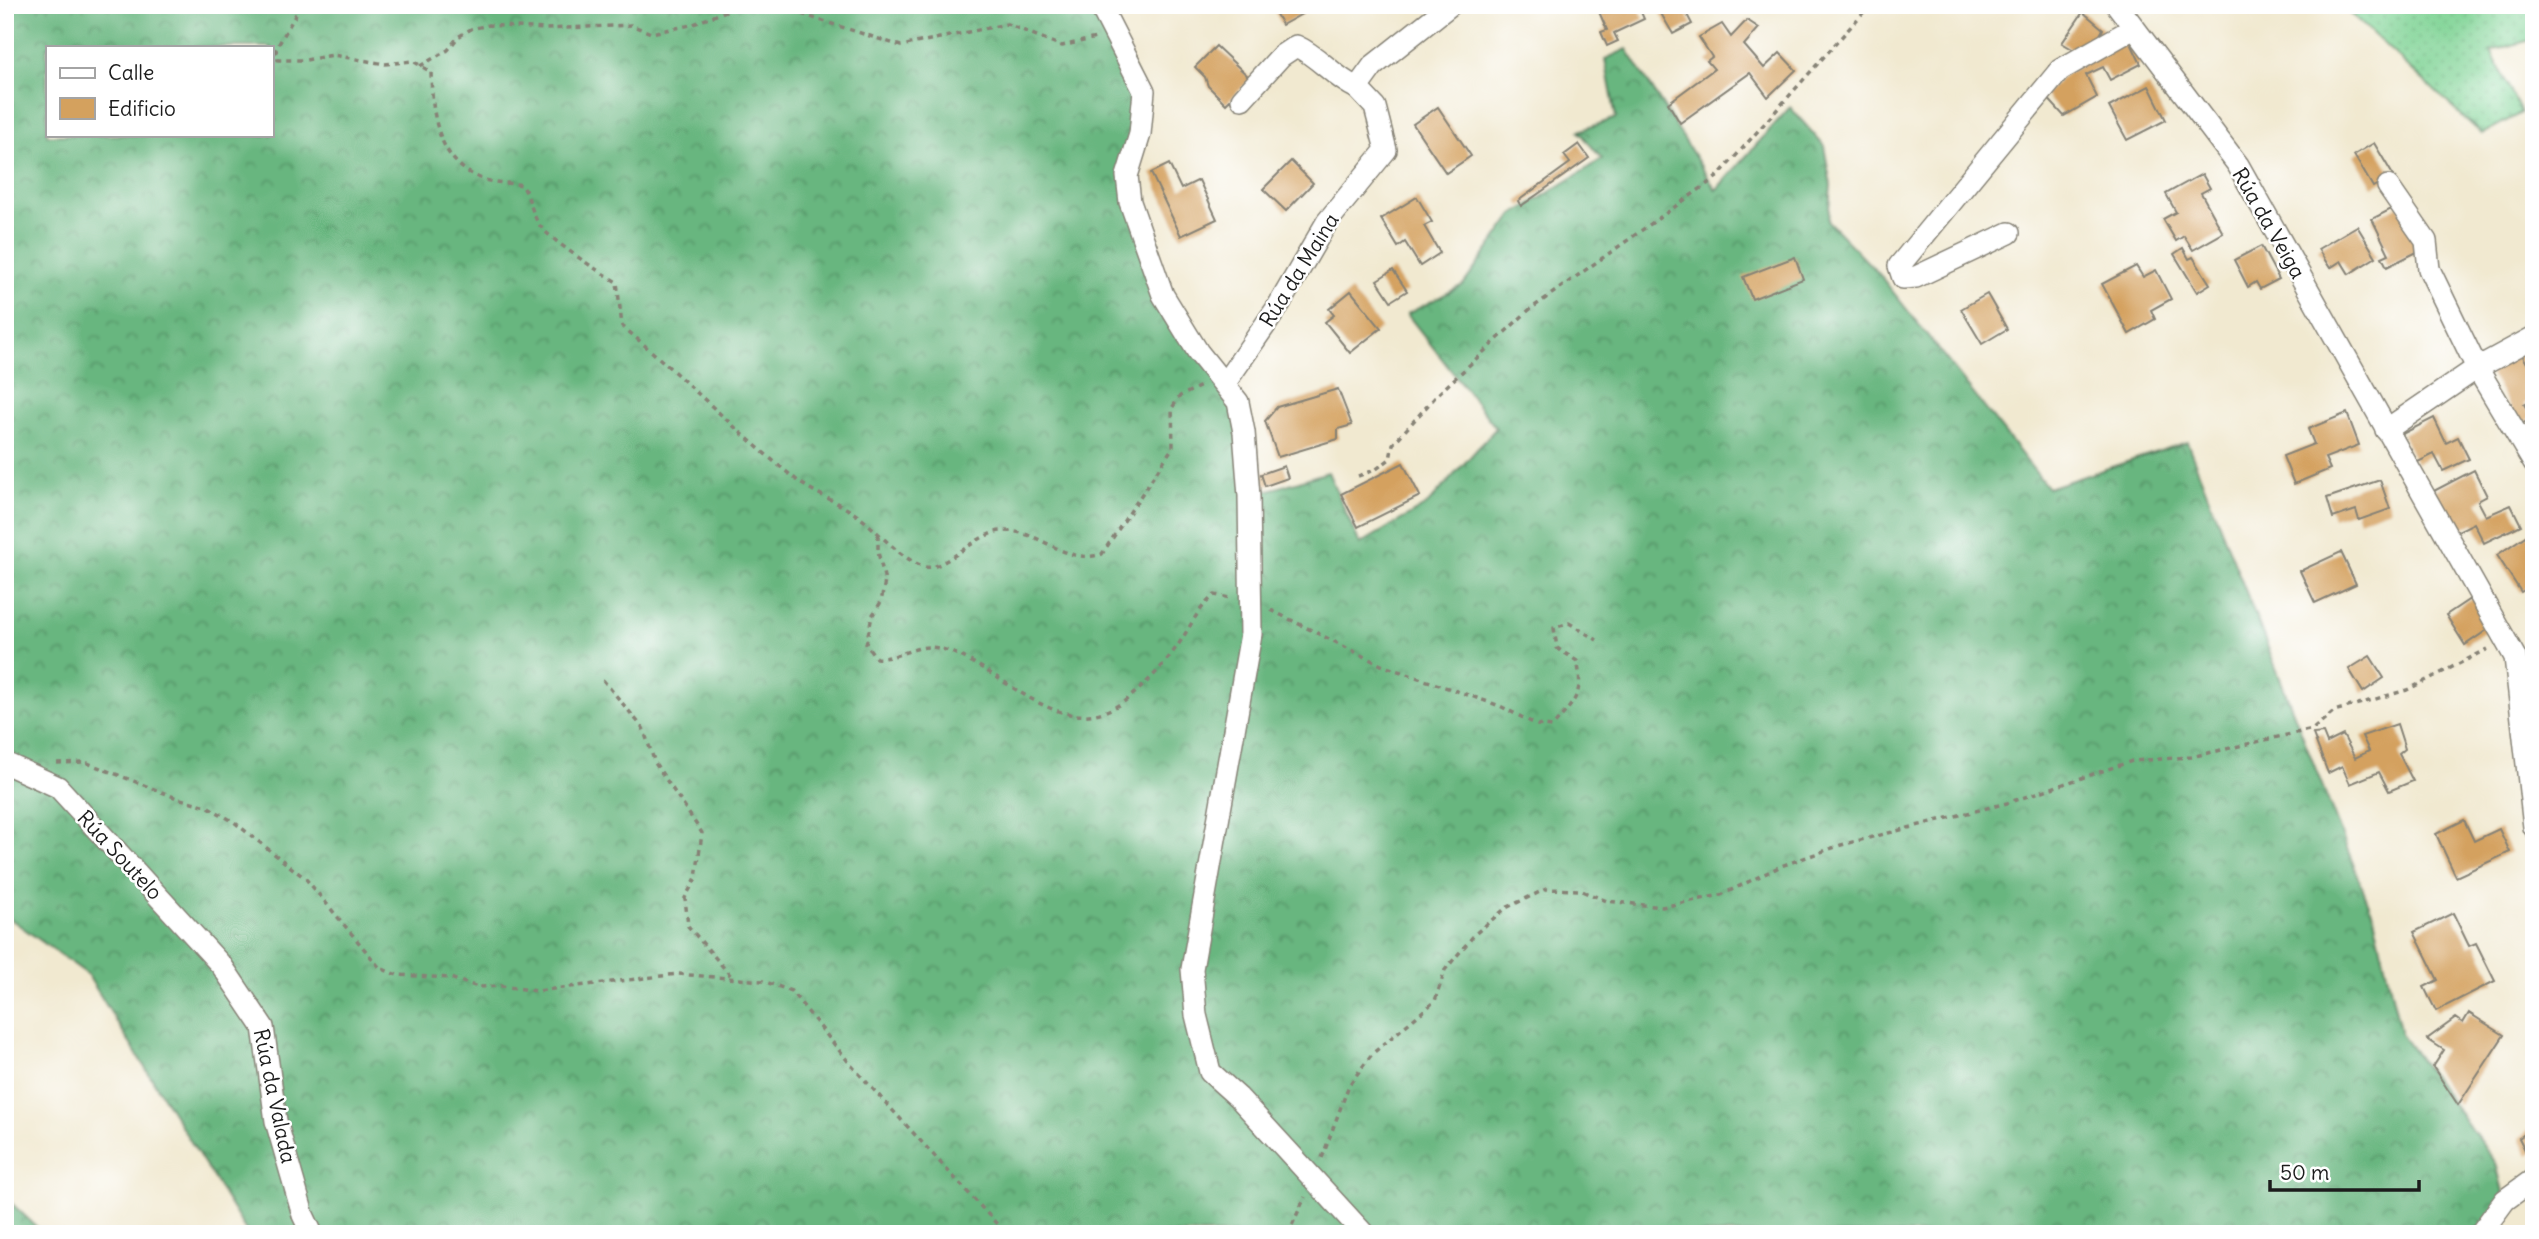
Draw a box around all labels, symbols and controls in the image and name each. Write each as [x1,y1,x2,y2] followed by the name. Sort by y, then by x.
[46,46,273,136] legend
[108,59,154,86] text: Calle
[108,95,176,122] text: Edificio
[2226,163,2312,283] street label: Rúa da Veiga
[1253,208,1345,332] street label: Rúa da Maina
[72,805,168,905] street label: Rúa Soutelo
[248,1026,302,1166] street label: Rúa da Valada
[2270,1148,2418,1192] scale bar
[2280,1159,2329,1186] text: 50 m

